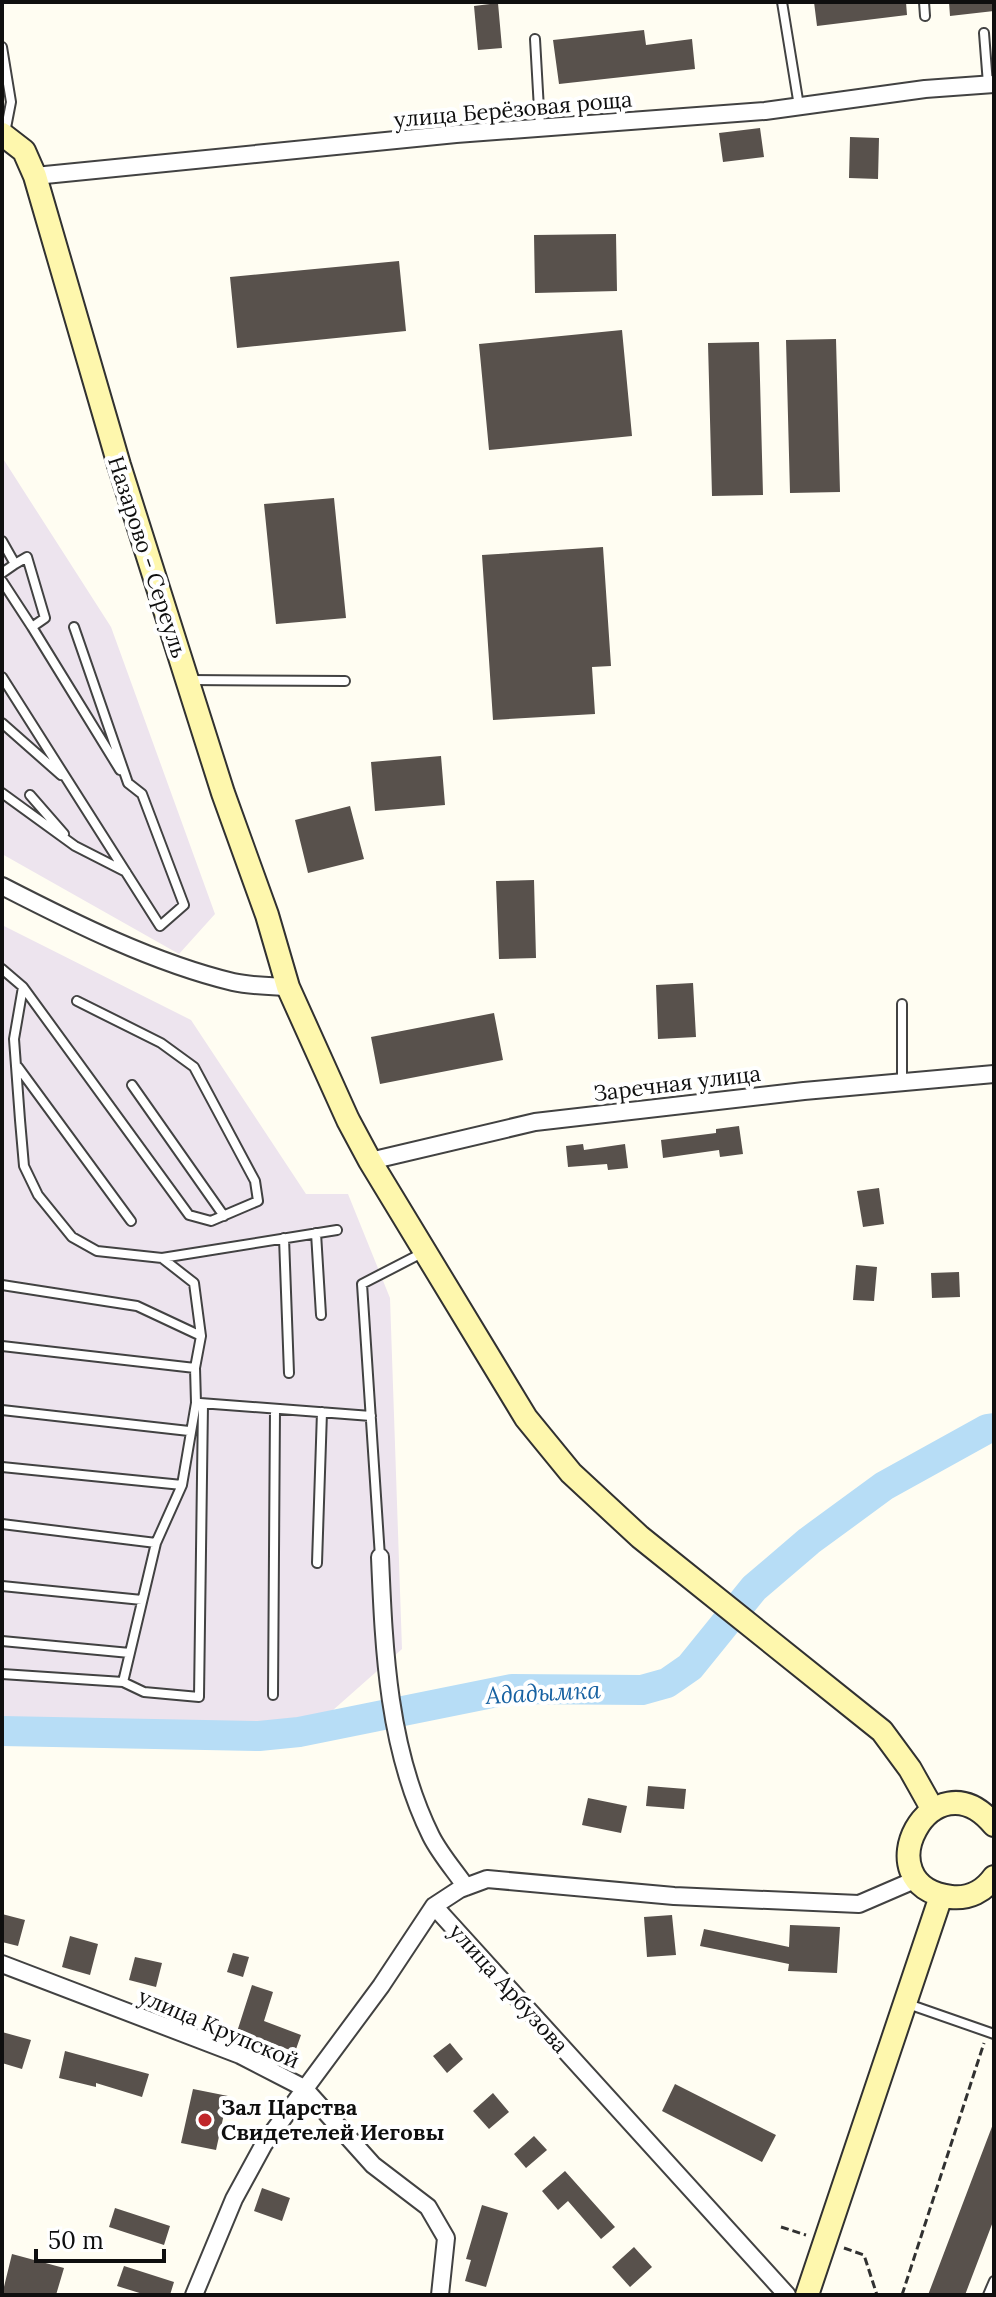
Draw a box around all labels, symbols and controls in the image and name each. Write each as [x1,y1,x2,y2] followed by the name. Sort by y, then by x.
[393,85,633,133] street label: улица Берёзовая роща
[102,453,194,661] street label: Назарово - Сереуль
[592,1059,762,1107] street label: Заречная улица
[484,1674,602,1711] water label: Ададымка
[443,1917,575,2059] street label: улица Арбузова
[134,1981,304,2075] street label: улица Крупской
[221,2093,444,2146] place label: Зал Царства Свидетелей Иеговы
[196,2111,214,2129] marker: Зал Царства Свидетелей Иеговы
[36,2213,164,2263] scale bar
[48,2225,104,2256] text: 50 m

